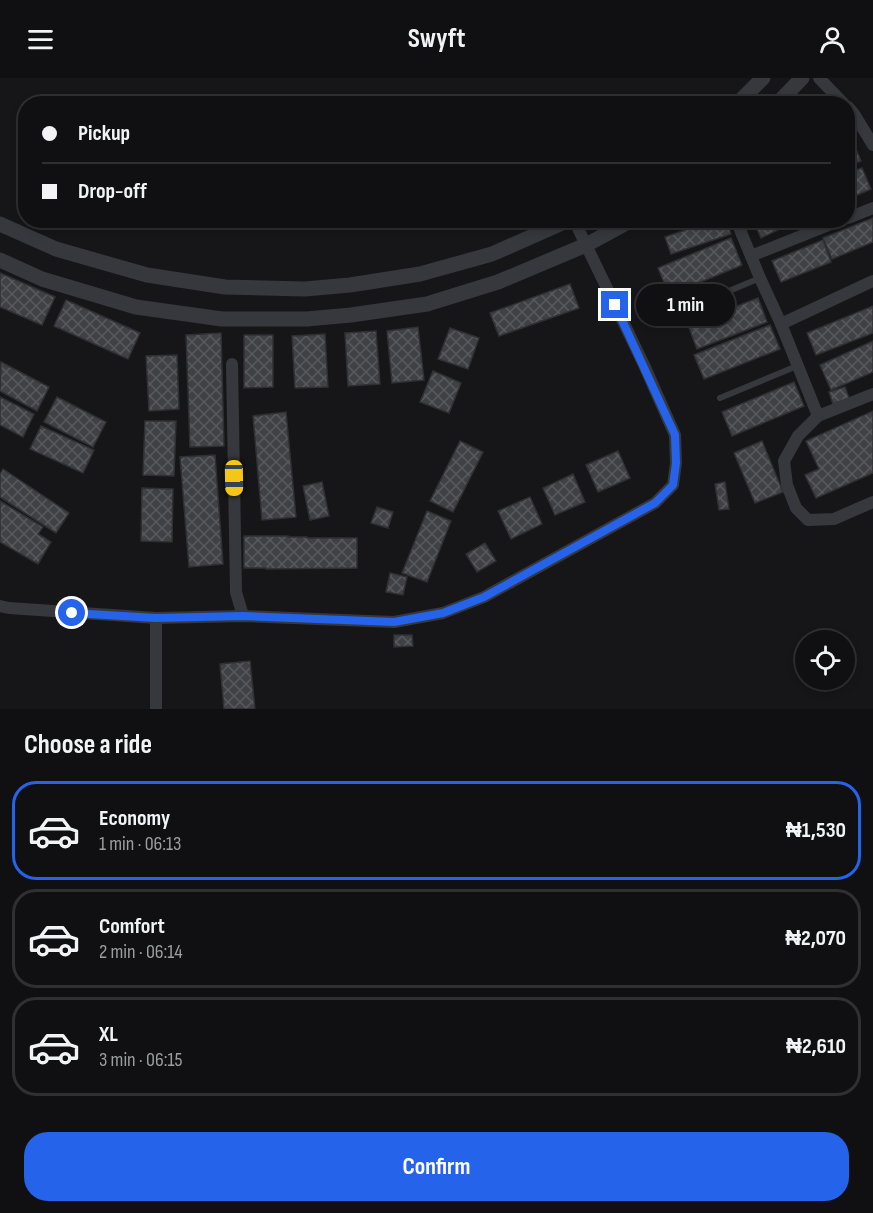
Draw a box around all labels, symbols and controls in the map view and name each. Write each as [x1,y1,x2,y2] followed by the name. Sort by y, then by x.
[24,23,57,56] icon: menu
[408,23,465,55] text: Swyft
[816,23,849,56] icon: person
[78,120,130,147] text: Pickup
[78,178,147,205] text: Drop-off
[636,284,735,326] callout: 1 min
[601,291,628,318] route end
[667,293,704,317] text: 1 min
[225,460,243,496] car
[58,599,85,626] route start
[795,630,855,690] map controls
[795,630,855,690] button: locate
[24,729,152,761] text: Choose a ride
[27,804,81,858] icon: car
[99,805,170,832] text: Economy
[786,817,846,844] text: ₦1,530
[99,832,181,856] text: 1 min · 06:13
[27,912,81,966] icon: car
[99,913,165,940] text: Comfort
[785,925,846,952] text: ₦2,070
[99,940,183,964] text: 2 min · 06:14
[27,1020,81,1074] icon: car
[99,1021,118,1048] text: XL
[786,1033,846,1060] text: ₦2,610
[99,1048,183,1072] text: 3 min · 06:15
[24,1132,849,1201] button: Confirm

